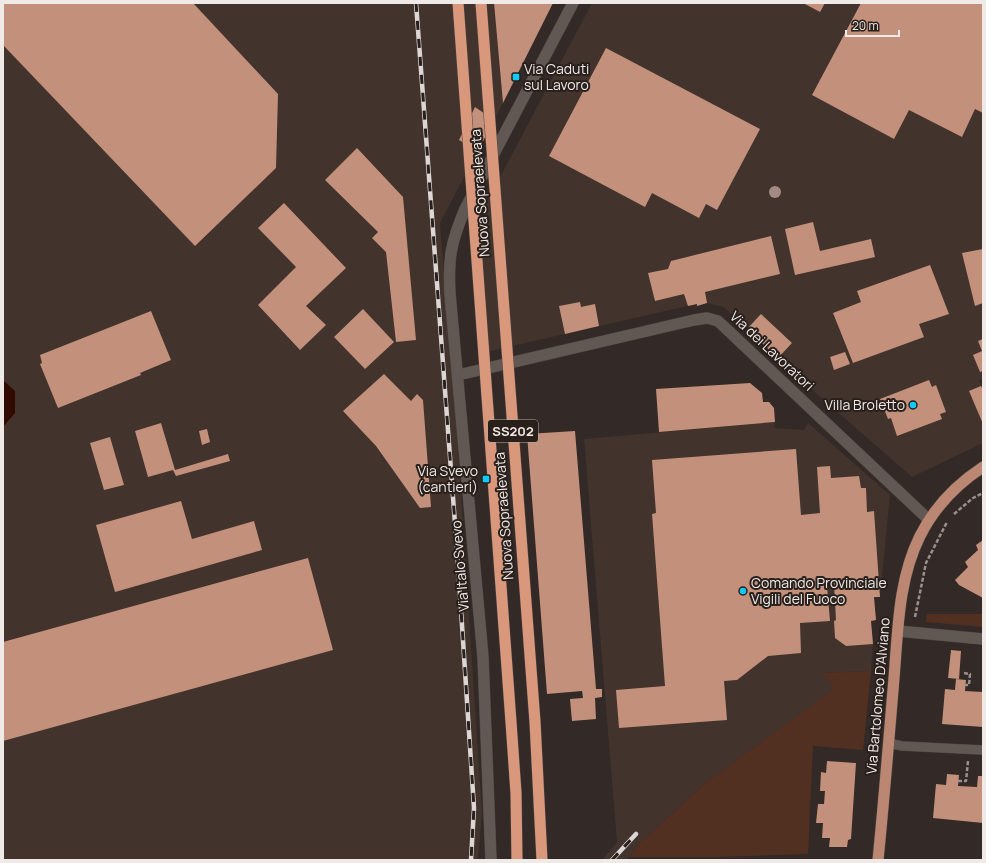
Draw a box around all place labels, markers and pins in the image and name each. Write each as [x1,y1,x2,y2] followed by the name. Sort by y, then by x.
[524,59,589,94] place label: Via Caduti sul Lavoro
[511,72,521,82] marker: Via Caduti sul Lavoro
[825,395,905,414] place label: Villa Broletto
[908,400,918,410] marker: Villa Broletto
[417,461,478,496] place label: Via Svevo (cantieri)
[481,474,491,484] marker: Via Svevo (cantieri)
[751,573,887,608] place label: Comando Provinciale Vigili del Fuoco
[738,586,748,596] marker: Comando Provinciale Vigili del Fuoco

